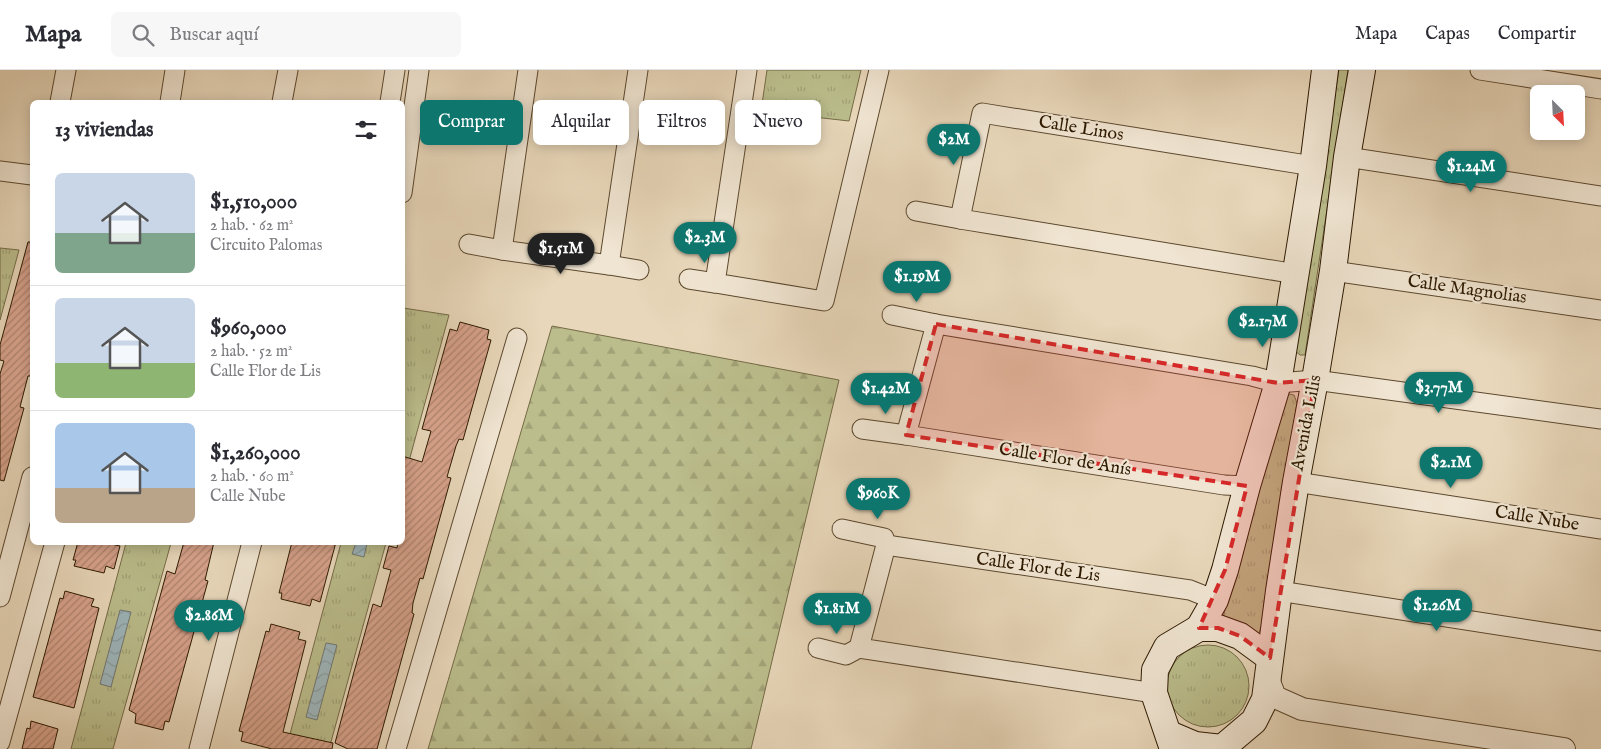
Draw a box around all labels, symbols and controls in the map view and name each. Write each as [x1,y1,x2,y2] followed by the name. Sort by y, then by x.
[111,12,461,57] search box
[25,19,81,50] text: Mapa
[129,21,157,49] icon: search
[169,23,258,47] text: Buscar aquí
[1355,23,1397,46] text: Mapa
[1425,23,1470,46] text: Capas
[1498,23,1576,46] text: Compartir
[1530,85,1585,140] north arrow
[1530,85,1585,140] map controls
[420,100,523,145] chip: Comprar
[533,100,629,145] chip: Alquilar
[639,100,725,145] chip: Filtros
[735,100,821,145] chip: Nuevo
[1037,111,1125,147] street label: Calle Linos
[352,116,380,144] icon: filters
[55,117,153,144] text: 13 viviendas
[930,124,978,166] pin: $2M
[938,130,970,150] text: $2M
[1430,150,1512,193] pin: $1.24M
[1447,157,1495,177] text: $1.24M
[210,189,297,216] text: $1,510,000
[95,193,155,253] icon: home
[210,216,294,236] text: 2 hab. · 62 m²
[670,222,740,264] pin: $2.3M
[685,228,725,248] text: $2.3M
[520,232,602,275] pin: $1.51M
[210,236,322,256] text: Circuito Palomas
[538,239,584,259] text: $1.51M
[876,260,958,303] pin: $1.19M
[894,267,940,287] text: $1.19M
[1406,270,1528,310] street label: Calle Magnolias
[1222,306,1304,348] pin: $2.17M
[1239,312,1287,332] text: $2.17M
[210,315,287,342] text: $960,000
[95,318,155,378] icon: home
[210,342,293,362] text: 2 hab. · 52 m²
[210,362,321,382] text: Calle Flor de Lis
[845,372,927,415] pin: $1.42M
[1398,372,1480,414] pin: $3.77M
[1286,373,1328,474] street label: Avenida Lilis
[1415,378,1463,398] text: $3.77M
[862,379,910,399] text: $1.42M
[997,438,1133,482] street label: Calle Flor de Anís
[210,440,301,467] text: $1,260,000
[95,443,155,503] icon: home
[1416,446,1486,489] pin: $2.1M
[1431,453,1471,473] text: $2.1M
[210,467,294,487] text: 2 hab. · 60 m²
[843,478,913,520] pin: $960K
[857,484,899,504] text: $960K
[210,487,285,507] text: Calle Nube
[1493,501,1581,537] street label: Calle Nube
[975,548,1101,588] street label: Calle Flor de Lis
[1396,590,1478,632] pin: $1.26M
[796,592,878,635] pin: $1.81M
[1413,596,1461,616] text: $1.26M
[814,599,860,619] text: $1.81M
[168,600,250,642] pin: $2.86M
[185,606,233,626] text: $2.86M

